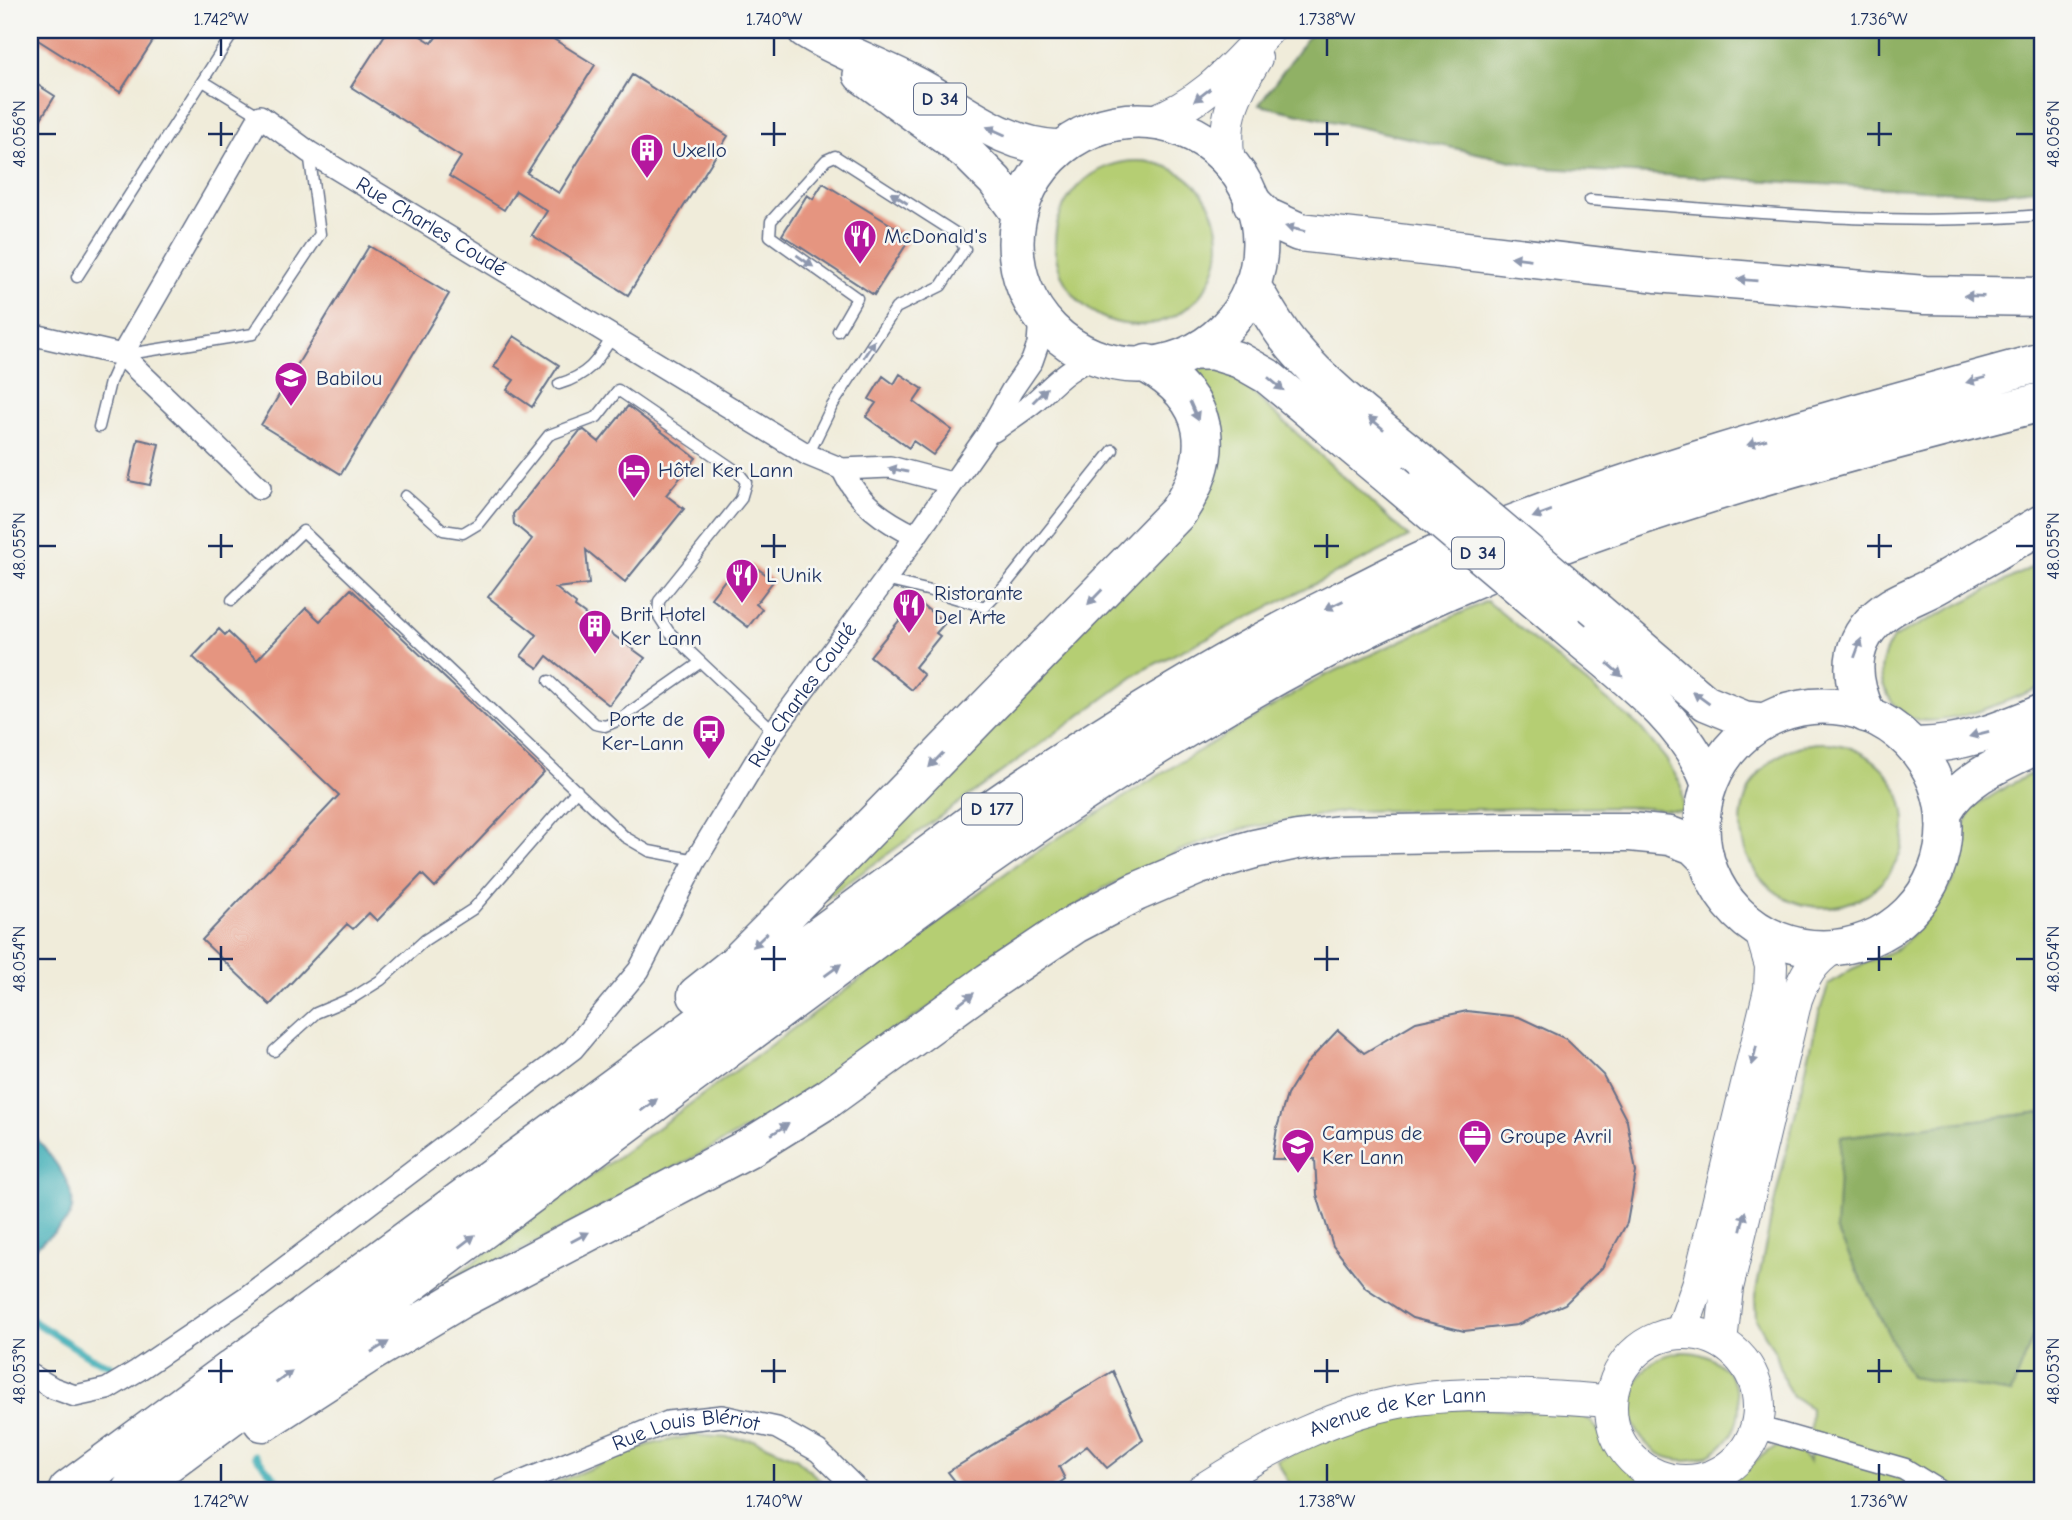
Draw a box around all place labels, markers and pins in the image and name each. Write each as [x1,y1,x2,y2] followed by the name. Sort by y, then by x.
[628,131,666,180] building icon: Uxello
[672,138,727,162] place label: Uxello
[841,217,879,266] restaurant icon: McDonald's
[884,224,987,248] place label: McDonald's
[272,359,310,408] school or university icon: Babilou
[316,366,382,390] place label: Babilou
[615,451,653,500] hotel icon: Hôtel Ker Lann
[658,458,793,482] place label: Hôtel Ker Lann
[723,556,761,605] restaurant icon: L'Unik
[766,563,822,587] place label: L'Unik
[934,581,1023,629] place label: Ristorante Del Arte
[890,586,928,635] restaurant icon: Ristorante Del Arte
[620,602,706,650] place label: Brit Hotel Ker Lann
[576,607,614,656] building icon: Brit Hotel Ker Lann
[602,707,684,755] place label: Porte de Ker-Lann
[690,712,728,761] bus stop icon: Porte de Ker-Lann
[1456,1117,1494,1166] office icon: Groupe Avril
[1322,1121,1422,1169] place label: Campus de Ker Lann
[1500,1124,1612,1148] place label: Groupe Avril
[1279,1126,1317,1175] school or university icon: Campus de Ker Lann

